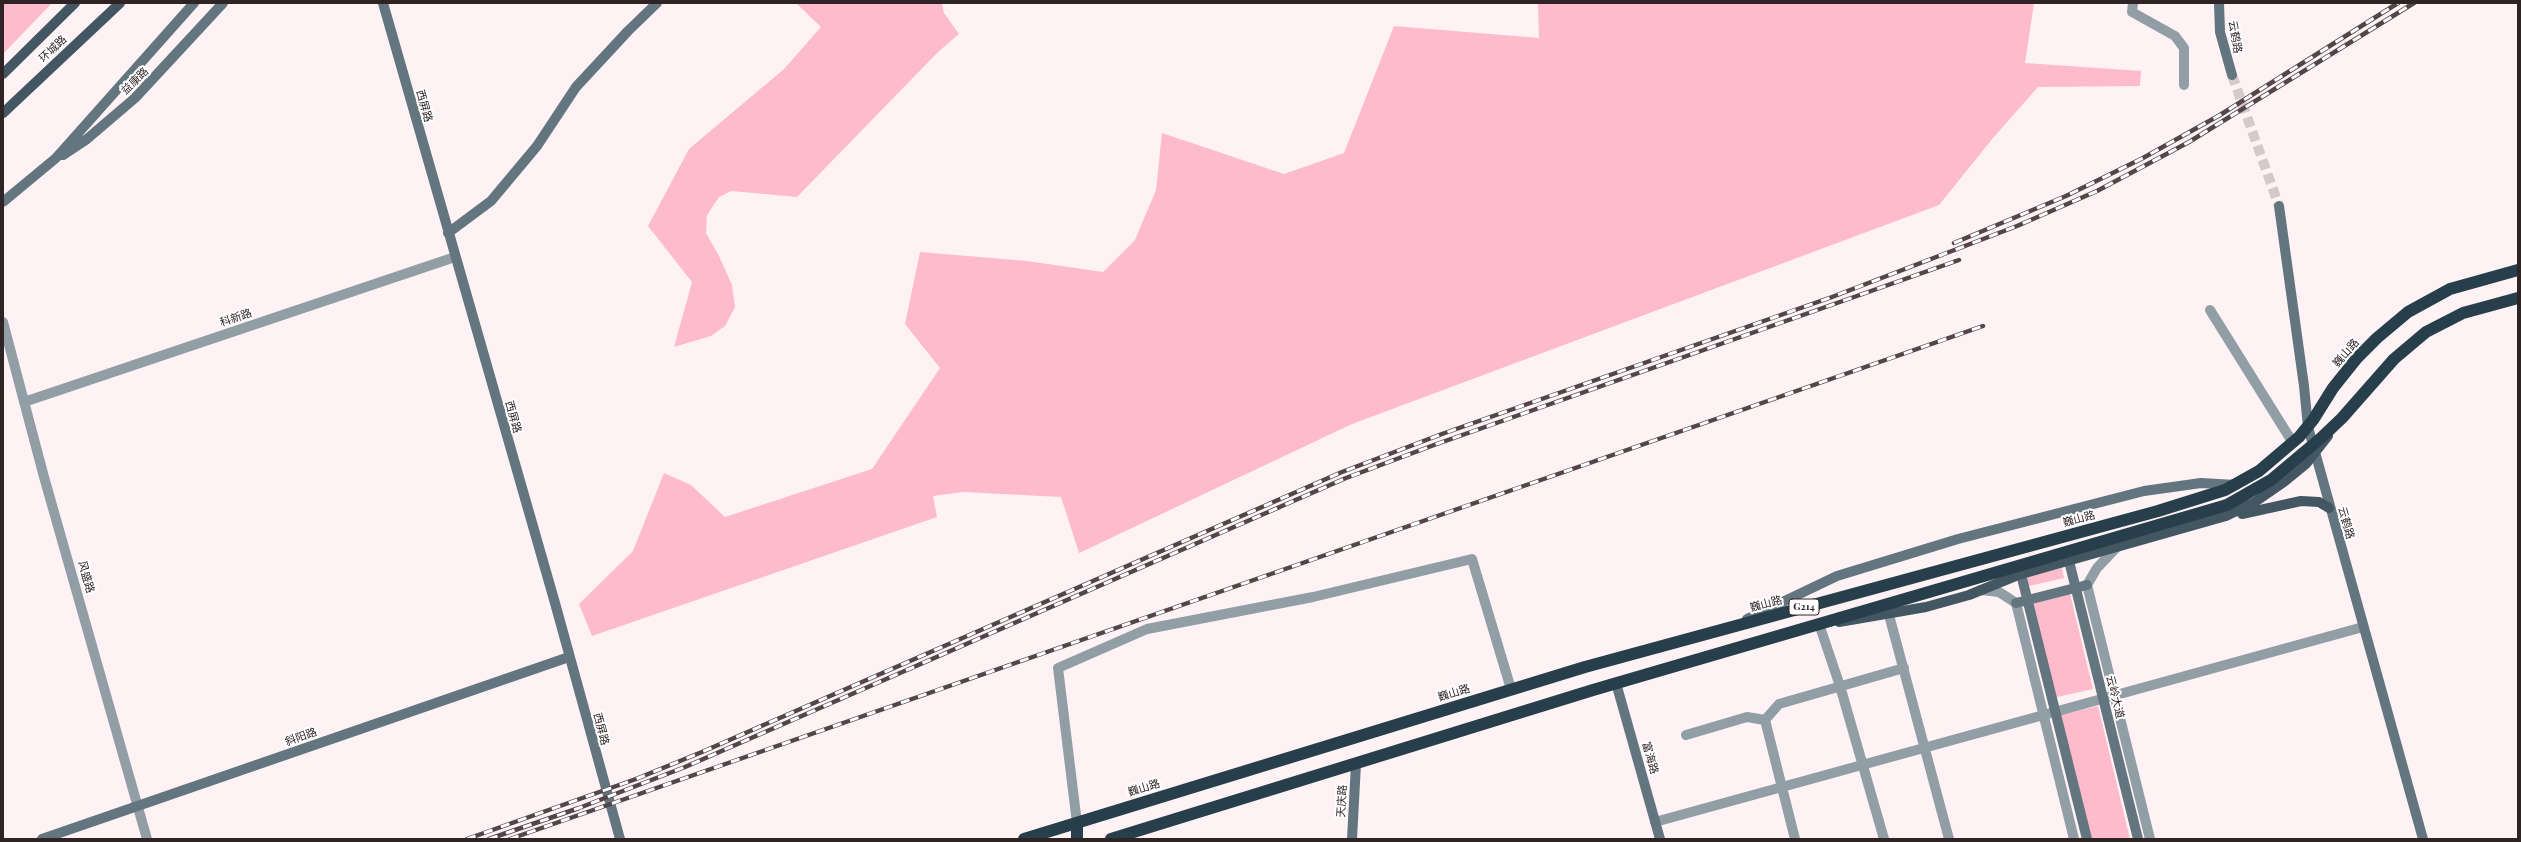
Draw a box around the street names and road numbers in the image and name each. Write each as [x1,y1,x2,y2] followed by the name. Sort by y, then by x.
[2226,20,2244,54] street label: 云鹤路
[36,33,70,65] street label: 环城路
[119,65,151,97] street label: 益康路
[413,88,435,124] street label: 西屏路
[218,306,254,330] street label: 科新路
[2330,336,2362,370] street label: 巍山路
[502,399,524,435] street label: 西屏路
[2335,505,2357,541] street label: 云鹤路
[2061,508,2097,530] street label: 巍山路
[75,559,97,595] street label: 风盛路
[1748,593,1784,615] street label: 巍山路
[1789,599,1819,615] road number: G214
[2103,674,2127,720] street label: 云岭大道
[1436,682,1472,704] street label: 巍山路
[590,711,612,747] street label: 西屏路
[283,725,319,749] street label: 斜阳路
[1639,740,1661,776] street label: 富海路
[1126,777,1162,799] street label: 巍山路
[1335,784,1349,818] street label: 天庆路

